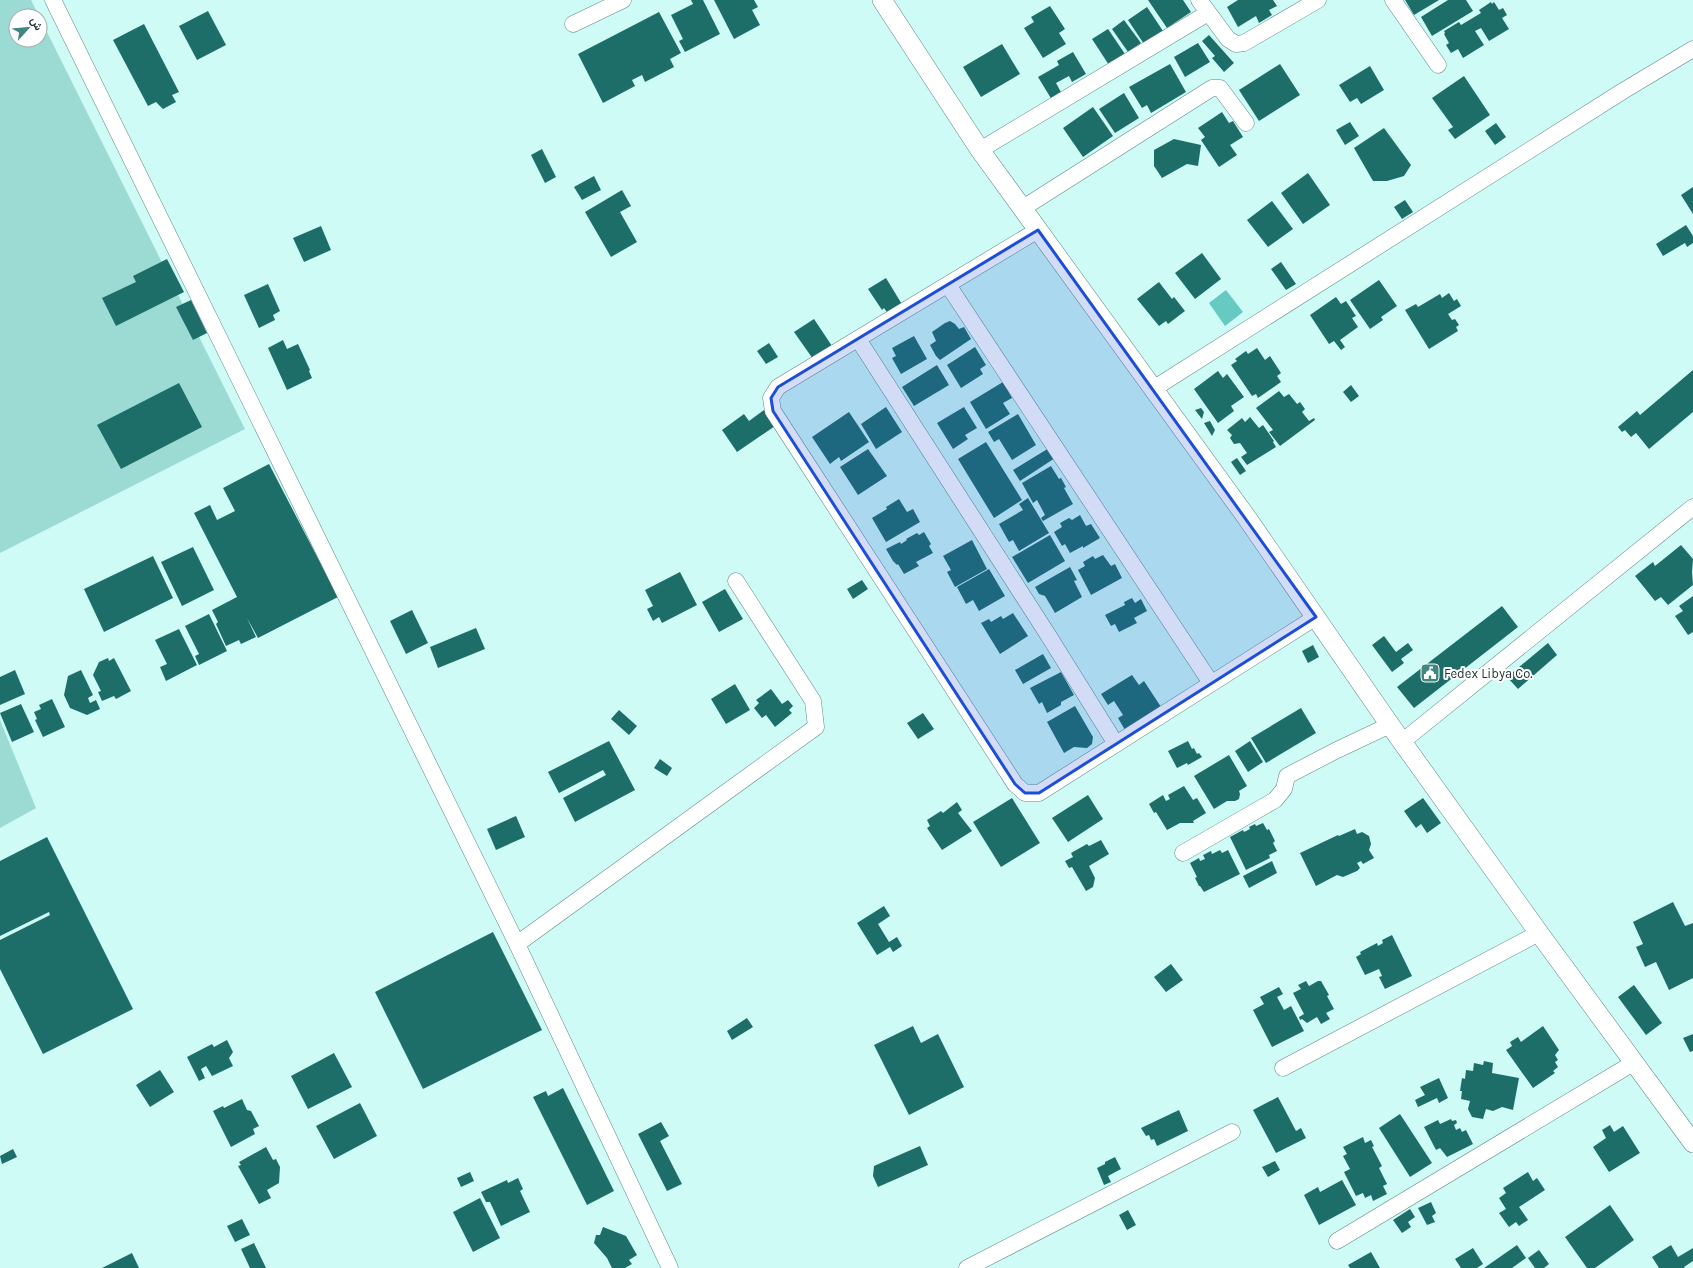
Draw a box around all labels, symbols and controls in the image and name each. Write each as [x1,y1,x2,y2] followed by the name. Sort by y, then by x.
[8,8,48,48] north arrow
[28,15,45,33] text: ش
[1419,662,1441,684] public building icon: Fedex Libya Co.
[1444,666,1533,681] place label: Fedex Libya Co.

